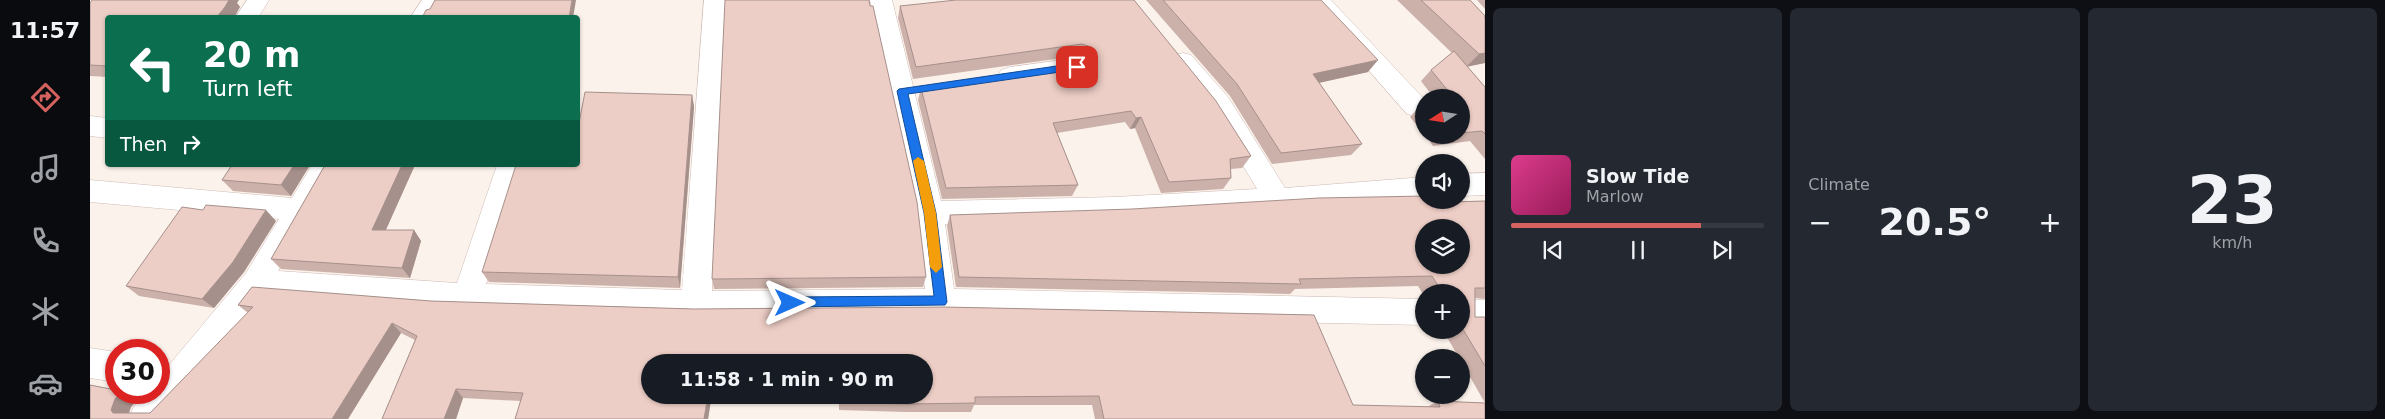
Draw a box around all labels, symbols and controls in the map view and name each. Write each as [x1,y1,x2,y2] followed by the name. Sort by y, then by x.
[10,18,80,43] text: 11:57
[120,35,185,100] icon: left
[203,35,300,75] text: 20 m
[1056,46,1098,88] pin
[1063,53,1091,81] icon: arrive
[203,76,292,101] text: Turn left
[28,80,63,115] icon: directions
[1415,89,1470,144] north arrow
[1415,89,1470,404] map controls
[177,130,205,158] icon: right
[120,133,167,155] text: Then
[28,151,63,186] icon: music
[1415,154,1470,209] button: sound
[2187,163,2278,238] text: 23
[1586,165,1689,187] text: Slow Tide
[1808,175,1870,194] text: Climate
[1586,187,1644,206] text: Marlow
[1879,200,1991,244] text: 20.5°
[1808,206,1832,239] text: −
[2038,206,2062,239] text: +
[1415,219,1470,274] button: layers
[28,223,63,258] icon: phone
[2212,233,2253,252] text: km/h
[1539,236,1567,264] icon: previous
[1624,236,1652,264] icon: pause
[1708,236,1736,264] icon: next
[763,276,815,328] position arrow
[1415,284,1470,339] button: +
[28,294,63,329] icon: climate
[105,339,170,404] speed limit sign: 30
[1415,349,1470,404] button: −
[28,366,63,401] icon: car
[680,368,894,390] text: 11:58 · 1 min · 90 m

